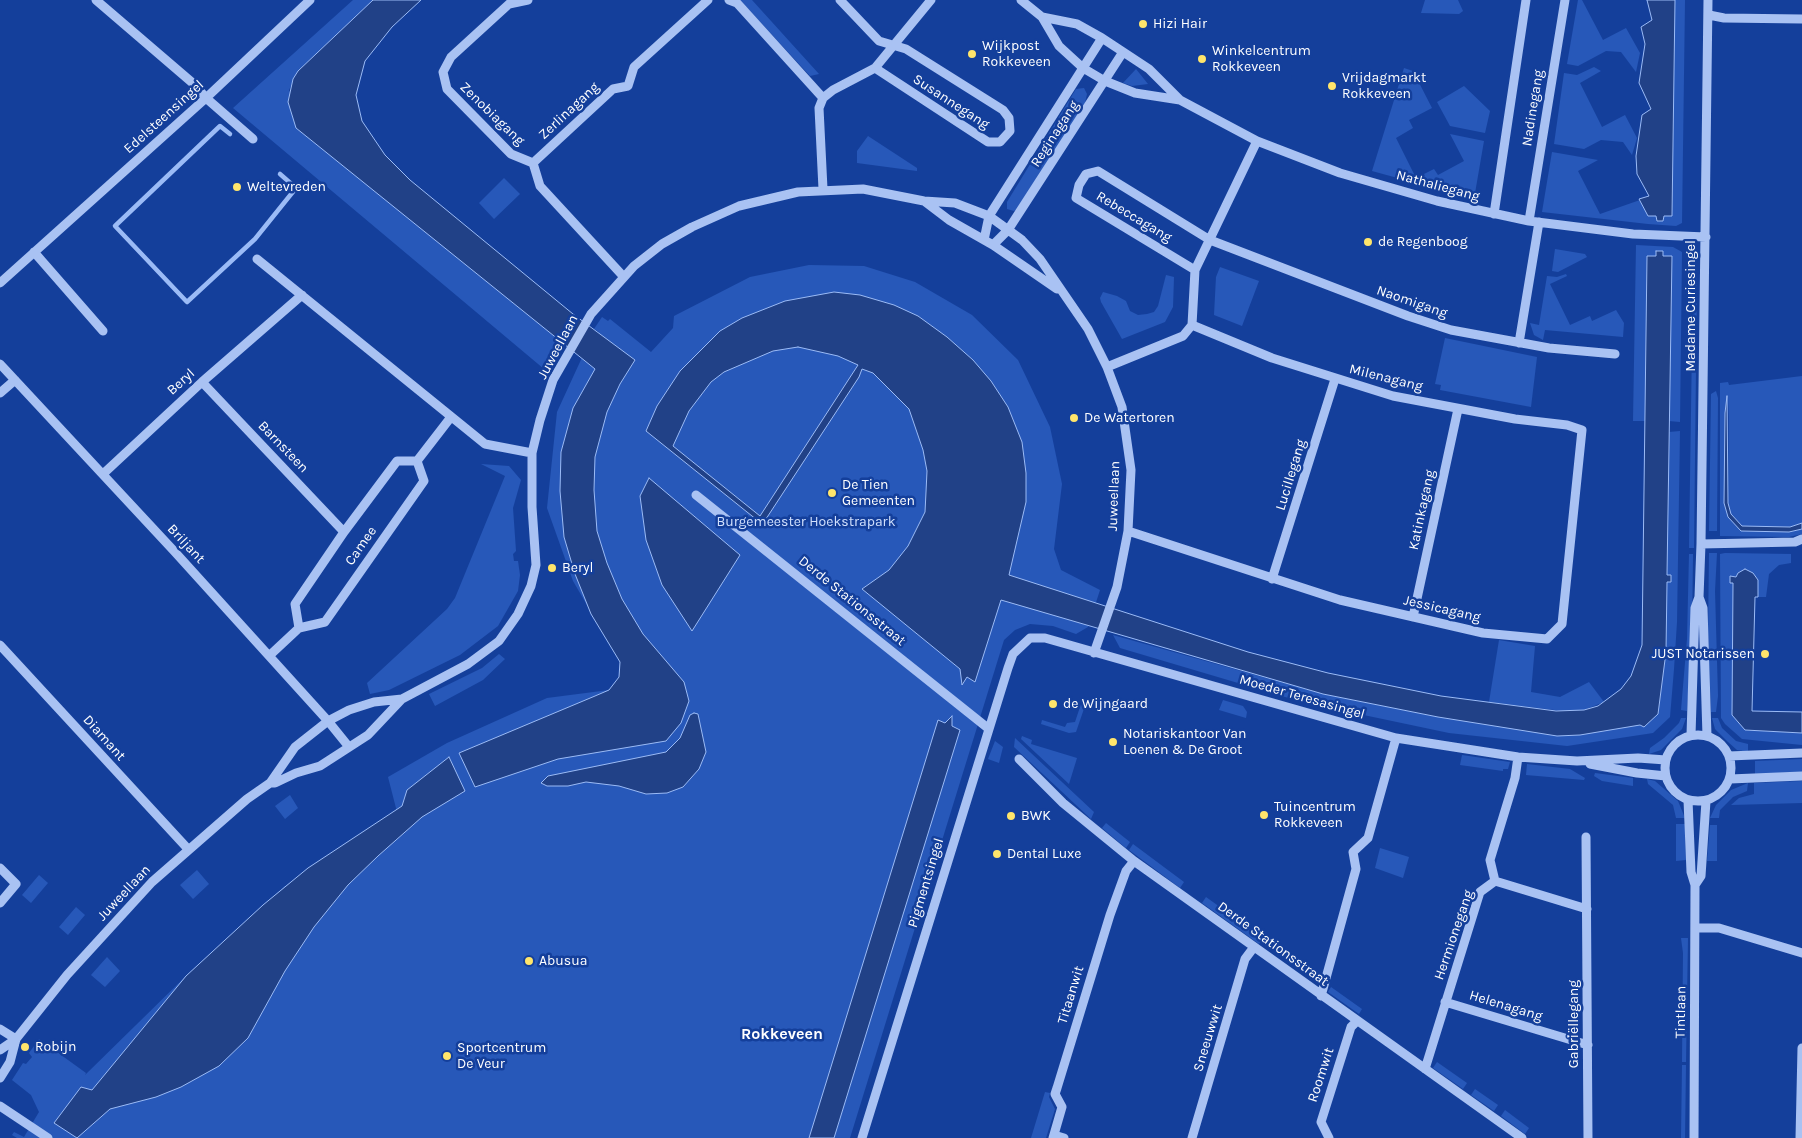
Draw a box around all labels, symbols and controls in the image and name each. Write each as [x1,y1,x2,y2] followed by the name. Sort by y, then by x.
[1153,16,1207,32] place label: Hizi Hair
[1137,18,1149,30] marker: Hizi Hair
[982,38,1051,70] place label: Wijkpost Rokkeveen
[1212,43,1311,75] place label: Winkelcentrum Rokkeveen
[966,48,978,60] marker: Wijkpost Rokkeveen
[1196,53,1208,65] marker: Winkelcentrum Rokkeveen
[1519,68,1547,148] street label: Nadinegang
[1342,70,1426,102] place label: Vrijdagmarkt Rokkeveen
[910,71,992,133] street label: Susannegang
[121,77,207,157] street label: Edelsteensingel
[456,79,528,149] street label: Zenobiagang
[535,79,603,143] street label: Zerlinagang
[1326,80,1338,92] marker: Vrijdagmarkt Rokkeveen
[1027,98,1083,170] street label: Reginagang
[1394,167,1482,205] street label: Nathaliegang
[247,179,326,195] place label: Weltevreden
[231,181,243,193] marker: Weltevreden
[1093,188,1175,246] street label: Rebeccagang
[1378,234,1468,250] place label: de Regenboog
[1362,236,1374,248] marker: de Regenboog
[1683,240,1699,372] street label: Madame Curiesingel
[1374,282,1450,322] street label: Naomigang
[534,312,582,382] street label: Juweellaan
[1347,361,1425,395] street label: Milenagang
[164,365,198,399] street label: Beryl
[1084,410,1175,426] place label: De Watertoren
[1068,412,1080,424] marker: De Watertoren
[254,418,312,476] street label: Barnsteen
[1272,437,1310,513] street label: Lucillegang
[1104,461,1124,531] street label: Juweellaan
[1405,468,1439,552] street label: Katinkagang
[842,477,915,510] place label: De Tien Gemeenten
[826,487,838,499] marker: De Tien Gemeenten
[716,514,896,530] park label: Burgemeester Hoekstrapark
[164,521,208,567] street label: Briljant
[342,523,380,569] street label: Camee
[795,553,909,649] street label: Derde Stationsstraat
[562,560,593,576] place label: Beryl
[546,562,558,574] marker: Beryl
[1402,592,1482,626] street label: Jessicagang
[1652,646,1755,662] place label: JUST Notarissen
[1759,648,1771,660] marker: JUST Notarissen
[1237,671,1367,723] street label: Moeder Teresasingel
[1063,696,1148,712] place label: de Wijngaard
[1047,698,1059,710] marker: de Wijngaard
[79,712,129,764] street label: Diamant
[1123,726,1246,759] place label: Notariskantoor Van Loenen & De Groot
[1107,736,1119,748] marker: Notariskantoor Van Loenen & De Groot
[1274,799,1356,832] place label: Tuincentrum Rokkeveen
[1021,808,1051,824] place label: BWK
[1258,809,1270,821] marker: Tuincentrum Rokkeveen
[1005,810,1017,822] marker: BWK
[904,836,948,930] street label: Pigmentsingel
[1007,846,1081,862] place label: Dental Luxe
[991,848,1003,860] marker: Dental Luxe
[94,862,154,924] street label: Juweellaan
[1431,888,1477,982] street label: Hermionegang
[1214,898,1332,990] street label: Derde Stationsstraat
[539,953,587,969] place label: Abusua
[523,955,535,967] marker: Abusua
[1054,964,1088,1026] street label: Titaanwit
[1566,980,1582,1068] street label: Gabriëllegang
[1672,986,1690,1038] street label: Tintlaan
[1467,987,1545,1025] street label: Helenagang
[1190,1002,1226,1074] street label: Sneeuwwit
[741,1024,823,1044] district label: Rokkeveen
[35,1039,77,1055] place label: Robijn
[457,1040,546,1072] place label: Sportcentrum De Veur
[19,1041,31,1053] marker: Robijn
[1304,1046,1338,1104] street label: Roomwit
[441,1050,453,1062] marker: Sportcentrum De Veur

